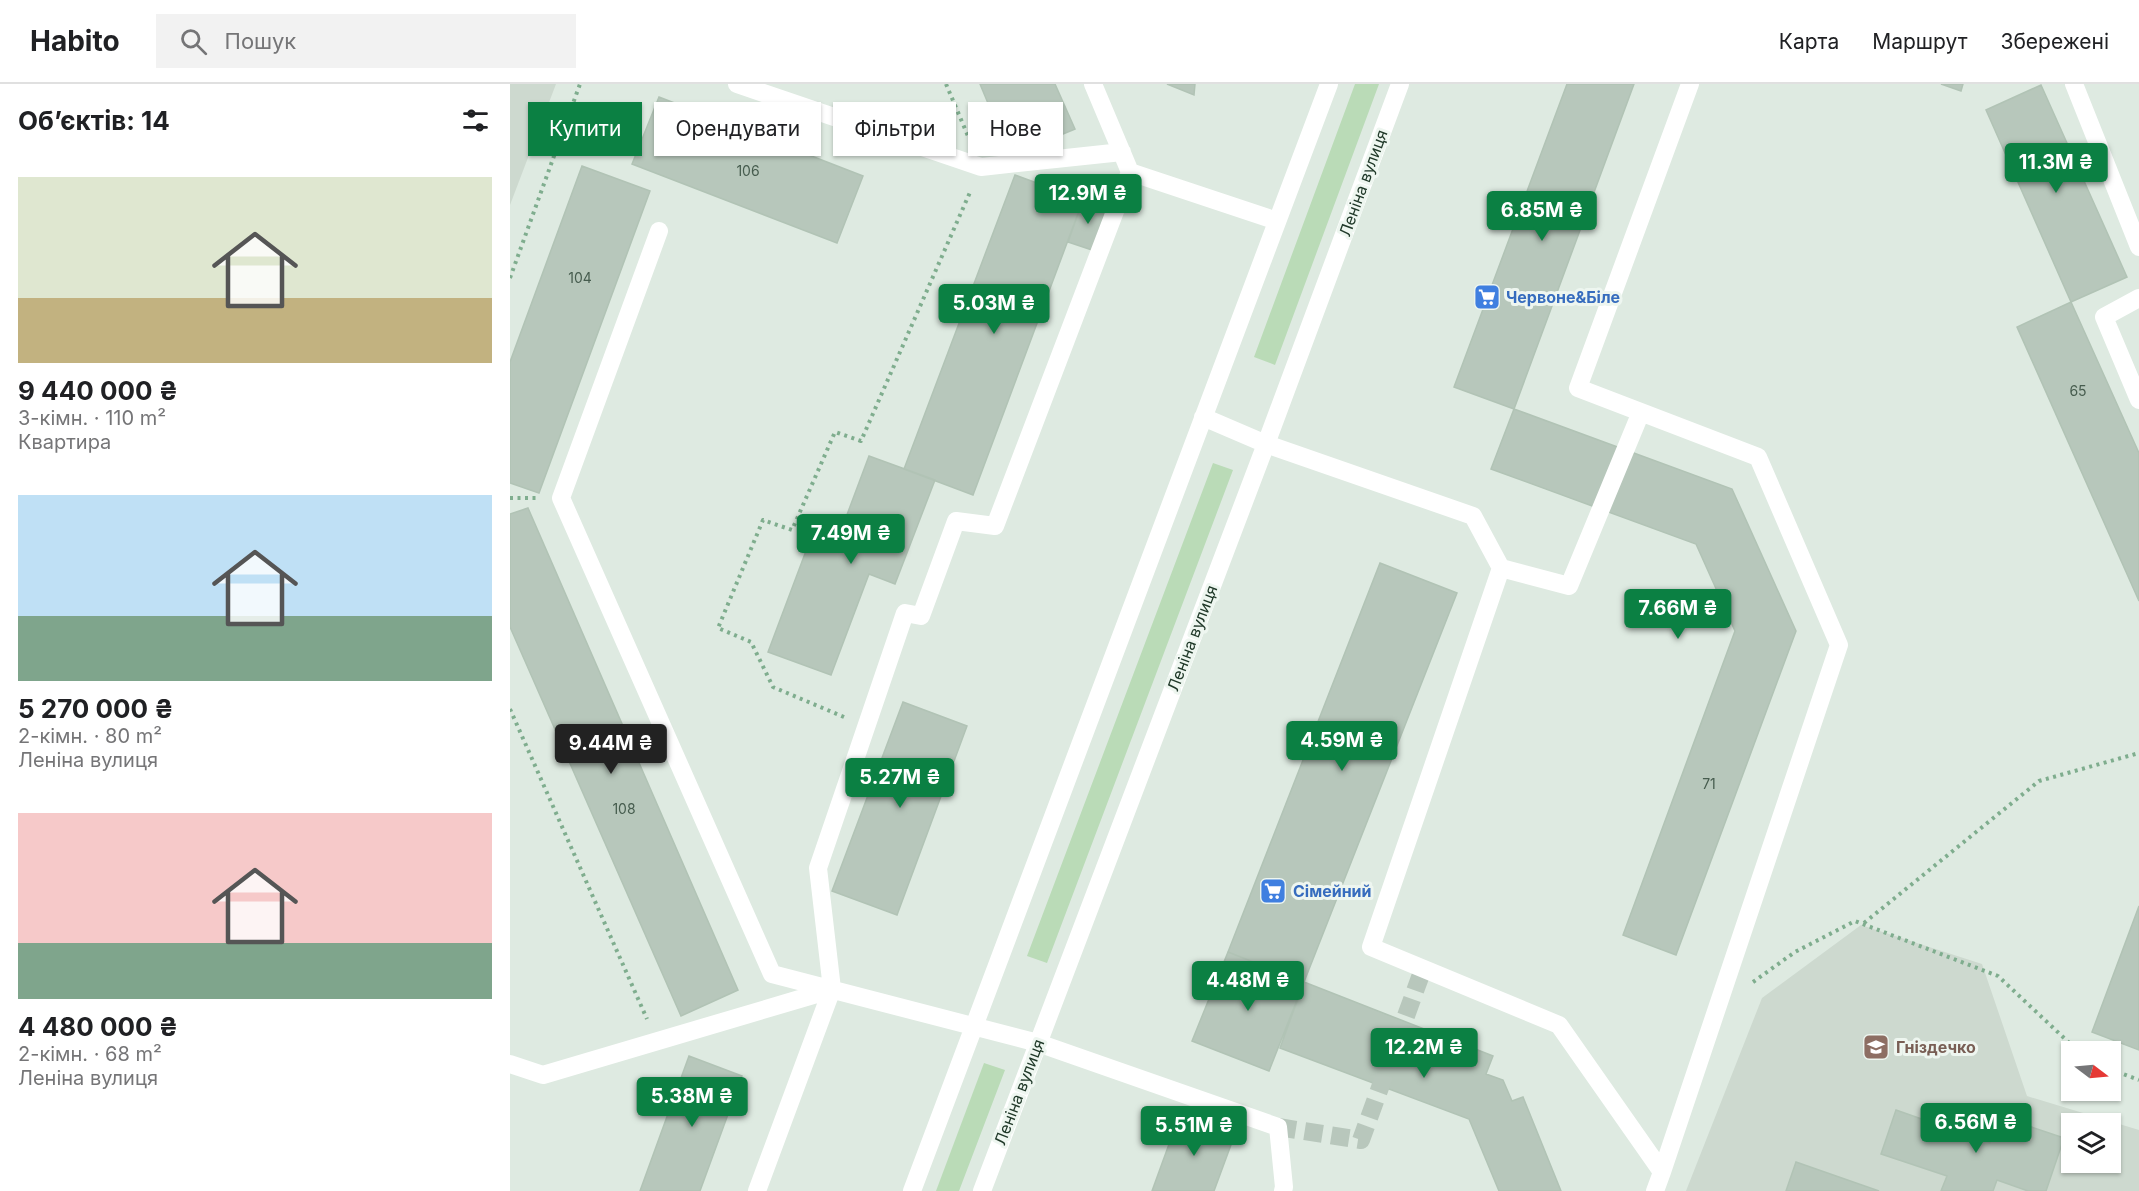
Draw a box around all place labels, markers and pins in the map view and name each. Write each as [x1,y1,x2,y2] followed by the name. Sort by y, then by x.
[2001,143,2111,194] pin: 11.3M ₴
[1033,174,1143,225] pin: 12.9M ₴
[1487,191,1597,242] pin: 6.85M ₴
[1472,282,1502,312] supermarket icon: Червоне&Біле
[939,284,1049,335] pin: 5.03M ₴
[1506,287,1620,307] place label: Червоне&Біле
[796,514,906,565] pin: 7.49M ₴
[1623,589,1733,640] pin: 7.66M ₴
[1287,721,1397,772] pin: 4.59M ₴
[556,724,666,775] pin: 9.44M ₴
[845,758,955,809] pin: 5.27M ₴
[1258,876,1288,906] supermarket icon: Сімейний
[1293,881,1372,901] place label: Сімейний
[1193,961,1303,1012] pin: 4.48M ₴
[1369,1028,1479,1079] pin: 12.2M ₴
[1861,1032,1891,1062] school or university icon: Гніздечко
[1896,1037,1976,1057] place label: Гніздечко
[637,1077,747,1128] pin: 5.38M ₴
[1921,1103,2031,1154] pin: 6.56M ₴
[1139,1106,1249,1157] pin: 5.51M ₴

